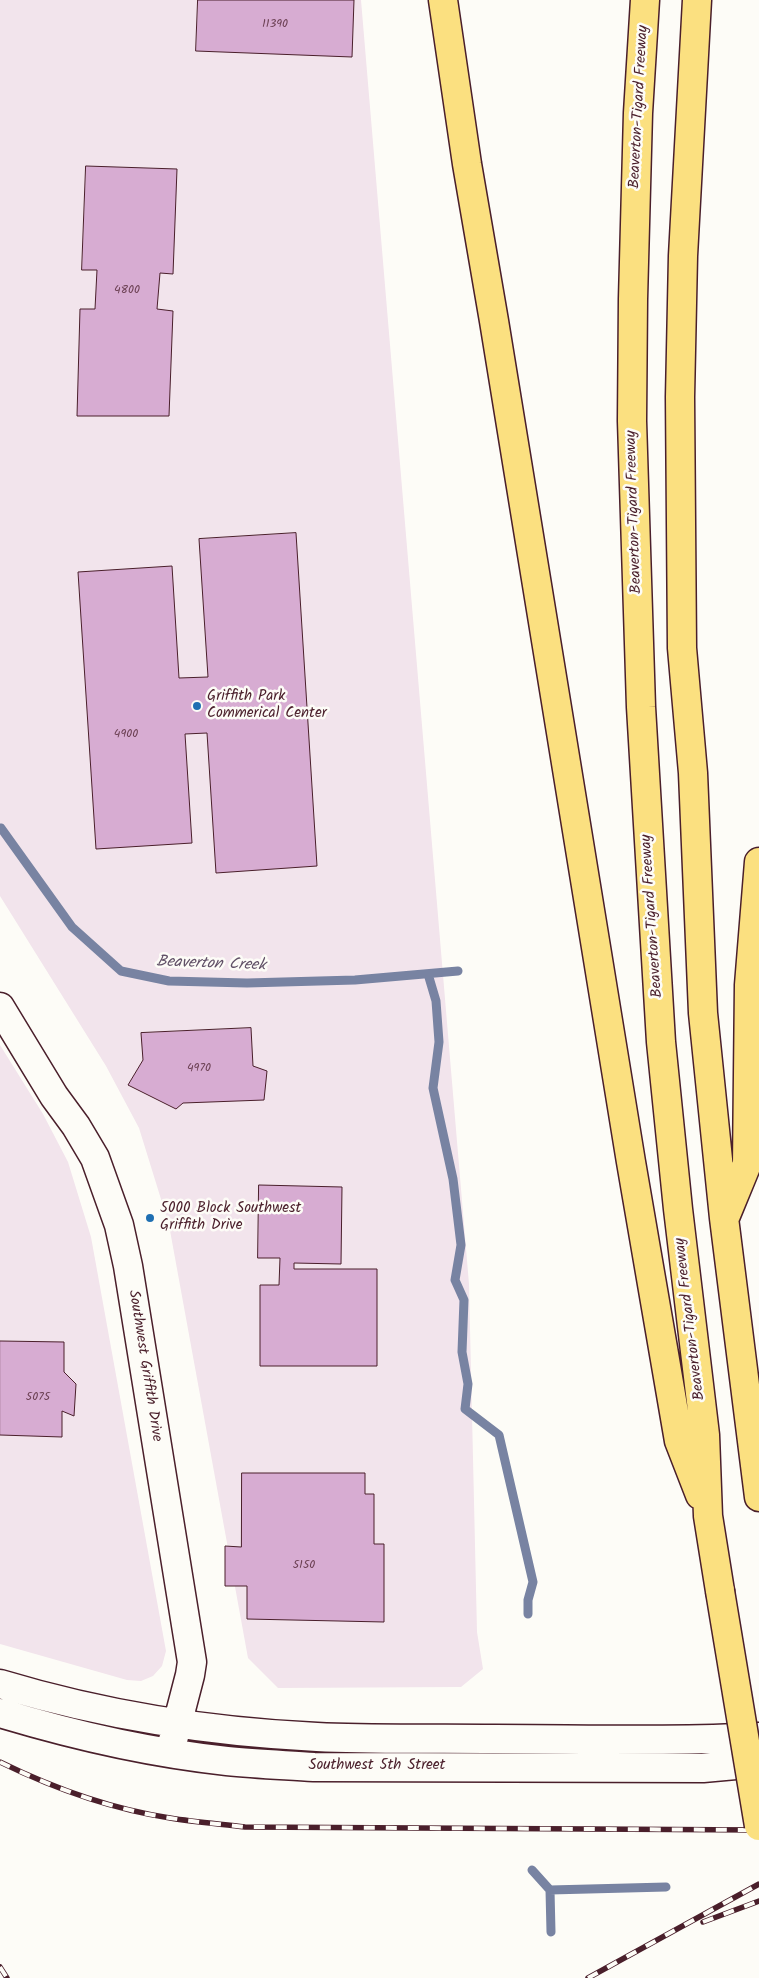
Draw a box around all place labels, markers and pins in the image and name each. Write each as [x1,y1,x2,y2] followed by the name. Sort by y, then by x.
[207,688,327,723] place label: Griffith Park Commerical Center
[191,700,203,712] marker: Griffith Park Commerical Center
[160,1200,301,1235] place label: 5000 Block Southwest Griffith Drive
[144,1212,156,1224] marker: 5000 Block Southwest Griffith Drive

